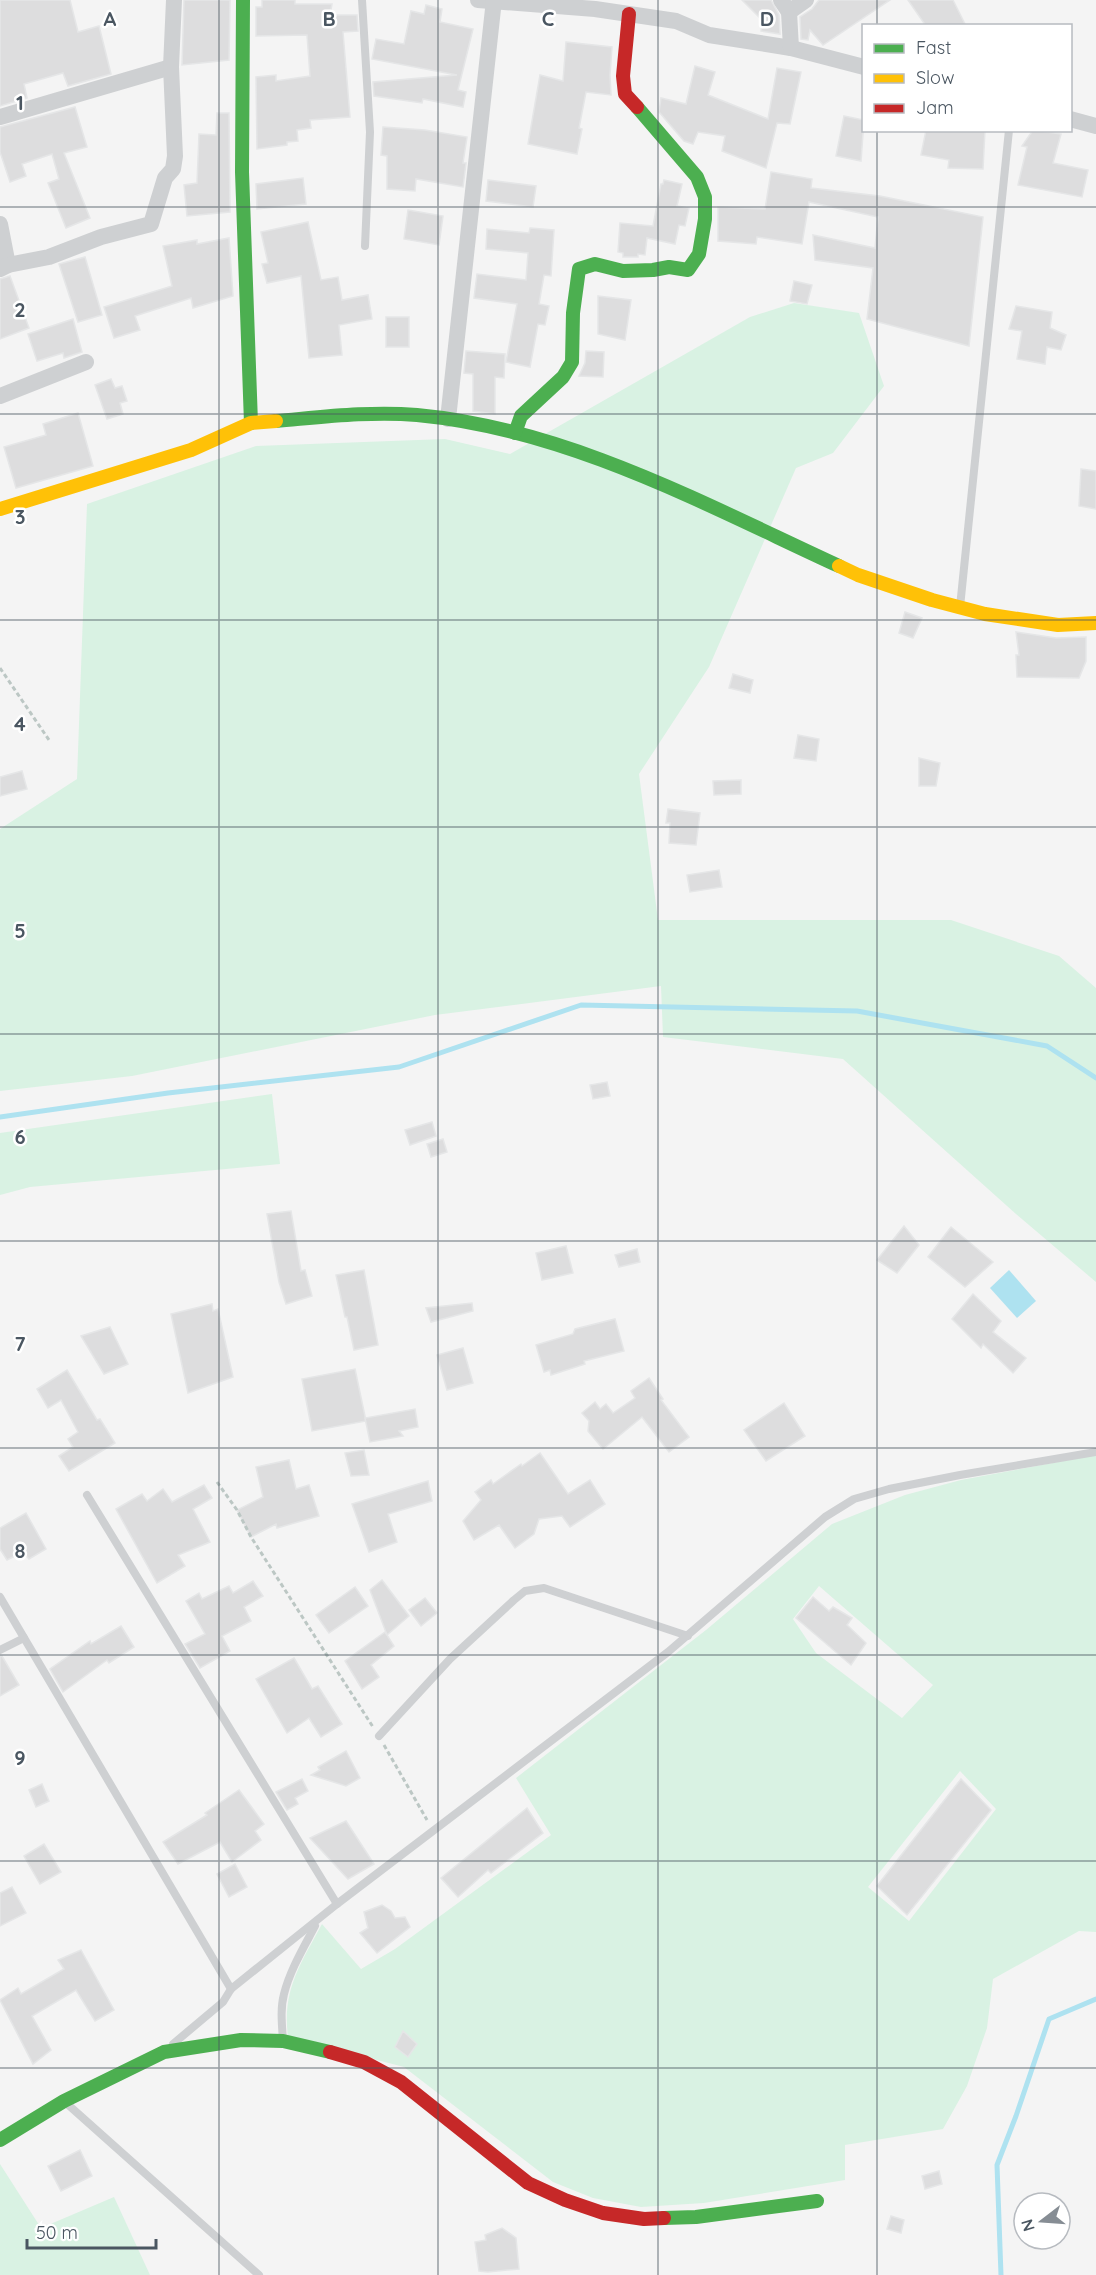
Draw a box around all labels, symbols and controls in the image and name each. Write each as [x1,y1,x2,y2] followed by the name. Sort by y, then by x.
[104,6,117,31] text: A
[322,6,336,31] text: B
[542,6,555,31] text: C
[760,6,774,31] text: D
[862,24,1072,132] legend
[916,36,951,59] text: Fast
[916,66,954,89] text: Slow
[16,90,24,115] text: 1
[916,96,954,119] text: Jam
[14,297,26,322] text: 2
[15,504,25,529] text: 3
[14,711,26,736] text: 4
[14,918,26,943] text: 5
[14,1124,26,1149] text: 6
[15,1331,26,1356] text: 7
[15,1538,26,1563] text: 8
[14,1745,26,1770] text: 9
[1012,2191,1072,2251] north arrow
[27,2212,156,2250] scale bar
[1016,2217,1039,2234] text: N
[36,2221,78,2244] text: 50 m

